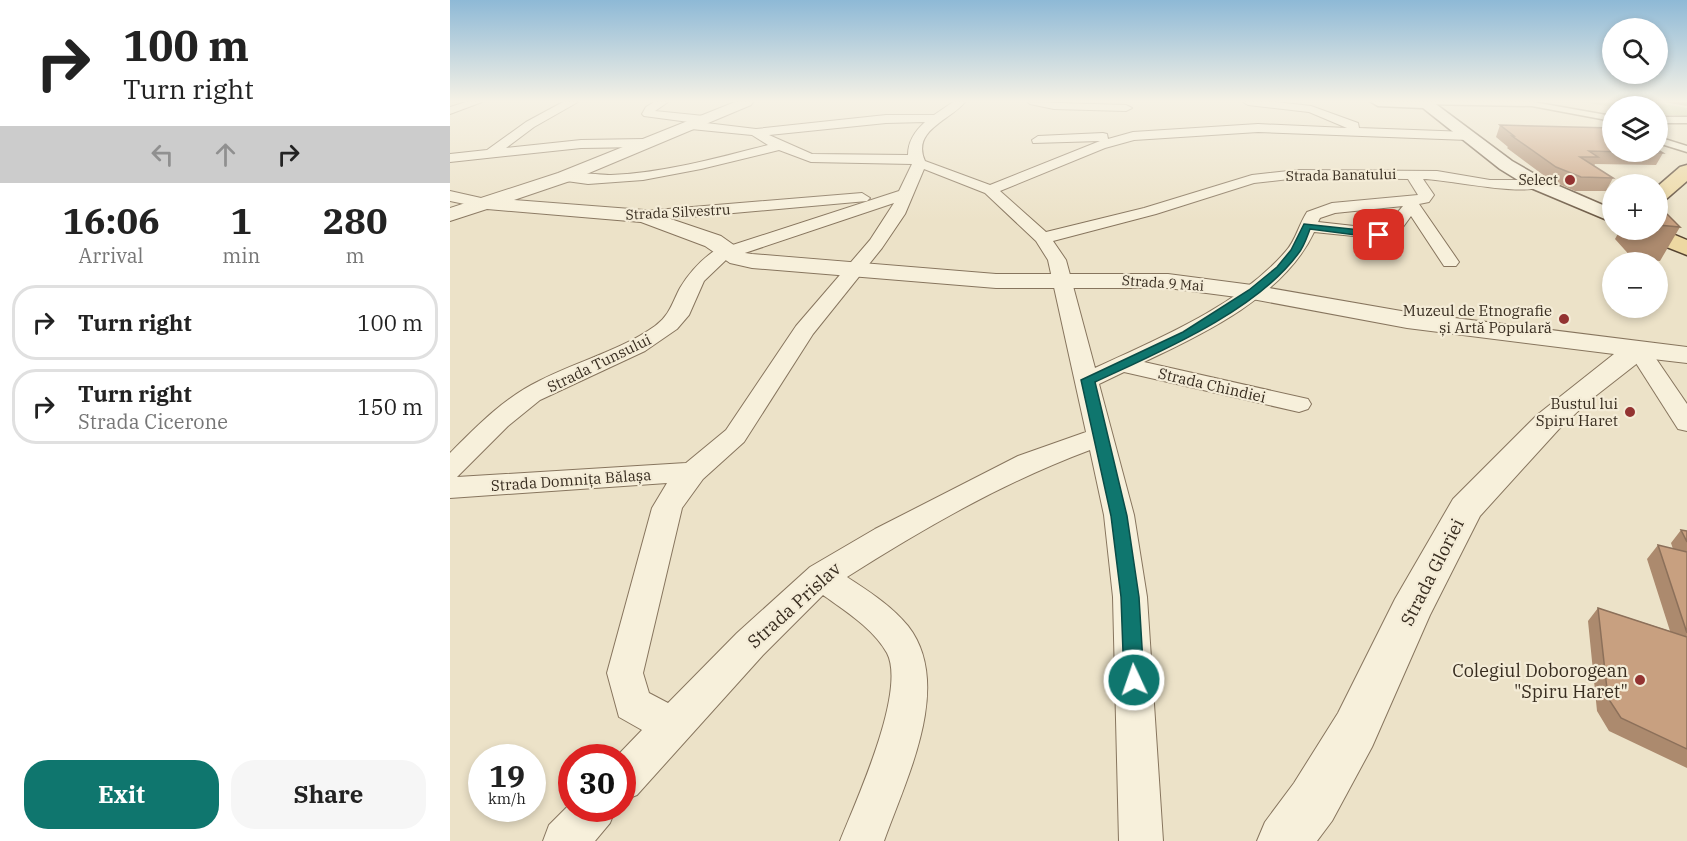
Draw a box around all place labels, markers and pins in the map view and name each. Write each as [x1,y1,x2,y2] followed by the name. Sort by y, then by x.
[1518,171,1558,189] place label: Select
[1563,173,1577,187] marker: Select
[1353,209,1404,260] pin
[1403,301,1552,337] place label: Muzeul de Etnografie și Artă Populară
[1557,312,1571,326] marker: Muzeul de Etnografie și Artă Populară
[1536,394,1618,430] place label: Bustul lui Spiru Haret
[1623,405,1637,419] marker: Bustul lui Spiru Haret
[1452,659,1628,703] place label: Colegiul Doborogean "Spiru Haret"
[1633,673,1647,687] marker: Colegiul Doborogean "Spiru Haret"

